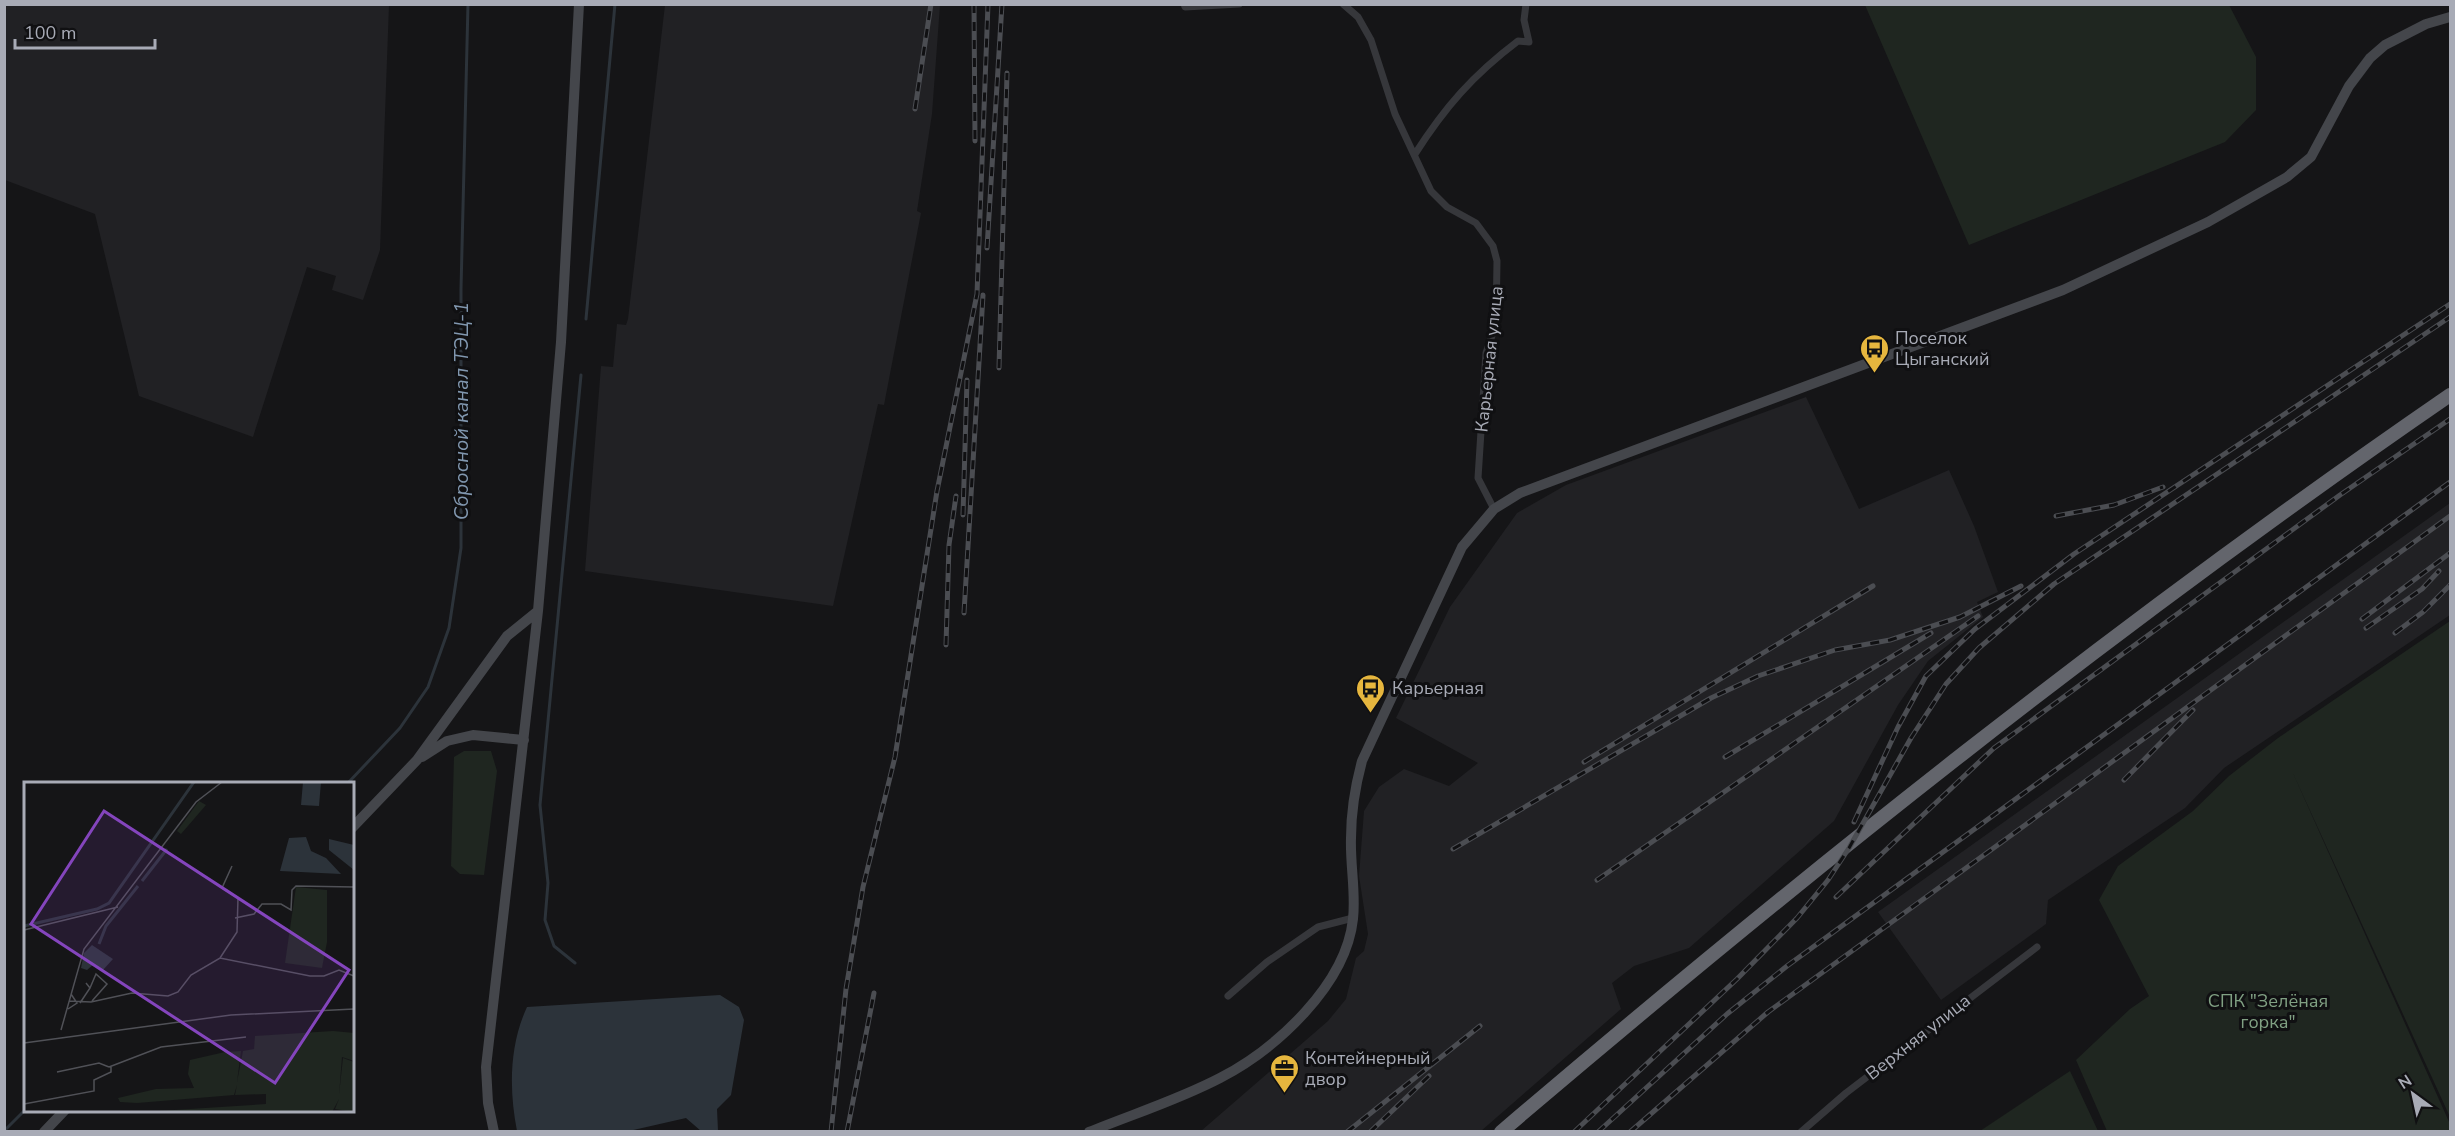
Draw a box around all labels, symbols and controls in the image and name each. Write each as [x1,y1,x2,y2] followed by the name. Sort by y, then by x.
[15,12,154,50] scale bar
[24,21,76,45] text: 100 m
[1469,285,1509,433] street label: Карьерная улица
[448,302,475,520] water label: Сбросной канал ТЭЦ-1
[1895,326,1989,371] place label: Поселок Цыганский
[1858,332,1890,374] bus stop icon: Поселок Цыганский
[1355,672,1387,714] bus stop icon: Карьерная
[1392,676,1484,700] place label: Карьерная
[24,782,354,1112] inset map
[1861,988,1975,1086] street label: Верхняя улица
[2208,989,2328,1034] park label: СПК "Зелёная горка"
[1305,1046,1431,1091] place label: Контейнерный двор
[1268,1052,1300,1094] office icon: Контейнерный двор
[2383,1064,2443,1124] north arrow
[2394,1070,2416,1095] text: N

